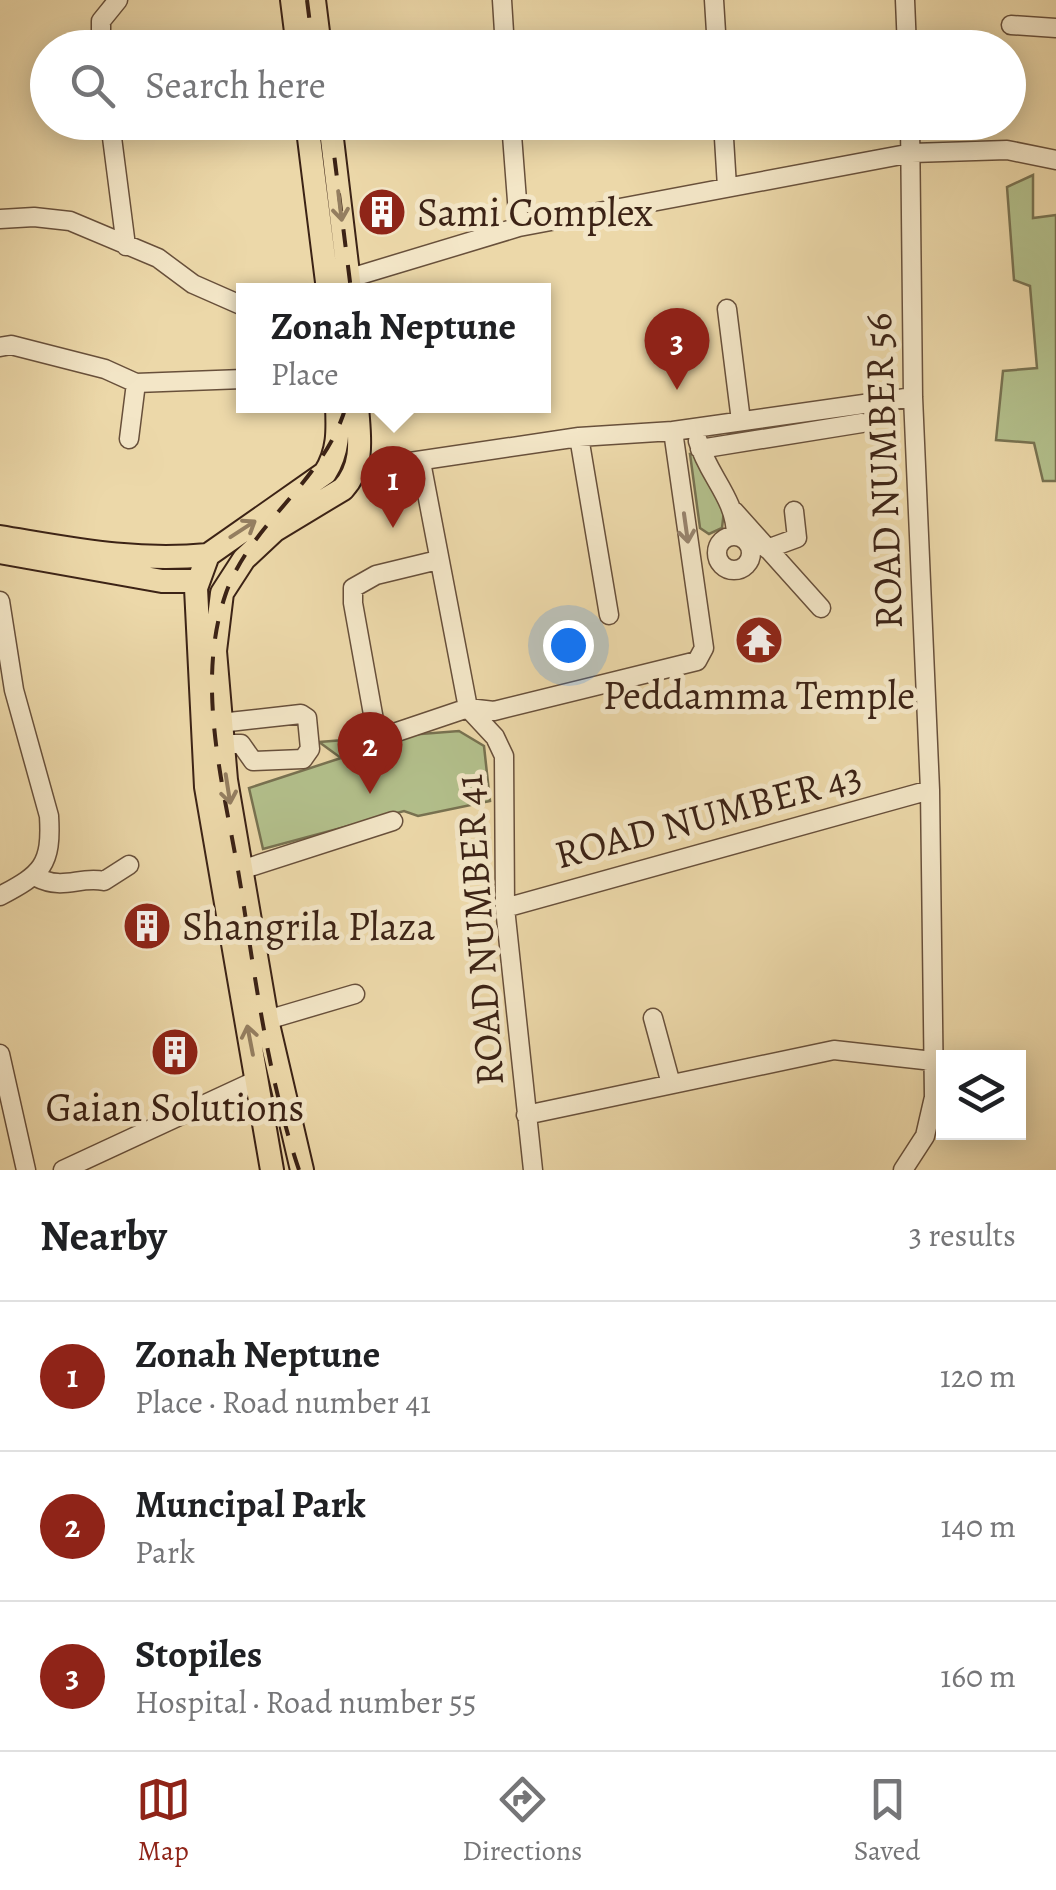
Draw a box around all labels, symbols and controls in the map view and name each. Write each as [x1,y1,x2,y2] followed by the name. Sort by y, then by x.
[30,30,1026,140] search box
[65,58,120,113] icon: search
[145,59,326,111] text: Search here
[417,185,653,240] place label: Sami Complex
[356,186,408,238] building icon: Sami Complex
[332,190,350,222] one-way arrow
[236,283,551,413] popup
[271,300,516,352] text: Zonah Neptune
[644,308,710,390] pin: 3
[850,312,916,630] street label: ROAD NUMBER 56
[271,352,339,396] text: Place
[360,446,426,528] pin: 1
[678,511,696,543] one-way arrow
[229,519,257,540] one-way arrow
[733,614,785,666] temple icon: Peddamma Temple
[543,620,594,671] your location
[603,668,915,723] place label: Peddamma Temple
[338,712,402,794] pin: 2
[549,748,867,882] street label: ROAD NUMBER 43
[219,772,238,804] one-way arrow
[441,772,517,1088] street label: ROAD NUMBER 41
[182,899,436,954] place label: Shangrila Plaza
[121,900,173,952] building icon: Shangrila Plaza
[239,1024,258,1056] one-way arrow
[149,1026,201,1078] building icon: Gaian Solutions
[936,1050,1026,1140] map controls
[936,1050,1026,1140] button: layers
[46,1080,304,1135] place label: Gaian Solutions
[40,1207,167,1264] text: Nearby
[909,1213,1016,1257] text: 3 results
[135,1328,380,1380] text: Zonah Neptune
[67,1354,78,1398] text: 1
[940,1354,1016,1398] text: 120 m
[135,1380,431,1424] text: Place · Road number 41
[135,1478,366,1530] text: Muncipal Park
[65,1504,80,1548] text: 2
[941,1504,1016,1548] text: 140 m
[135,1530,195,1574] text: Park
[135,1628,262,1680] text: Stopiles
[66,1654,79,1698] text: 3
[940,1654,1016,1698] text: 160 m
[135,1680,477,1724] text: Hospital · Road number 55
[136,1772,191,1870] tab: Map
[462,1772,582,1870] tab: Directions
[854,1772,920,1870] tab: Saved

